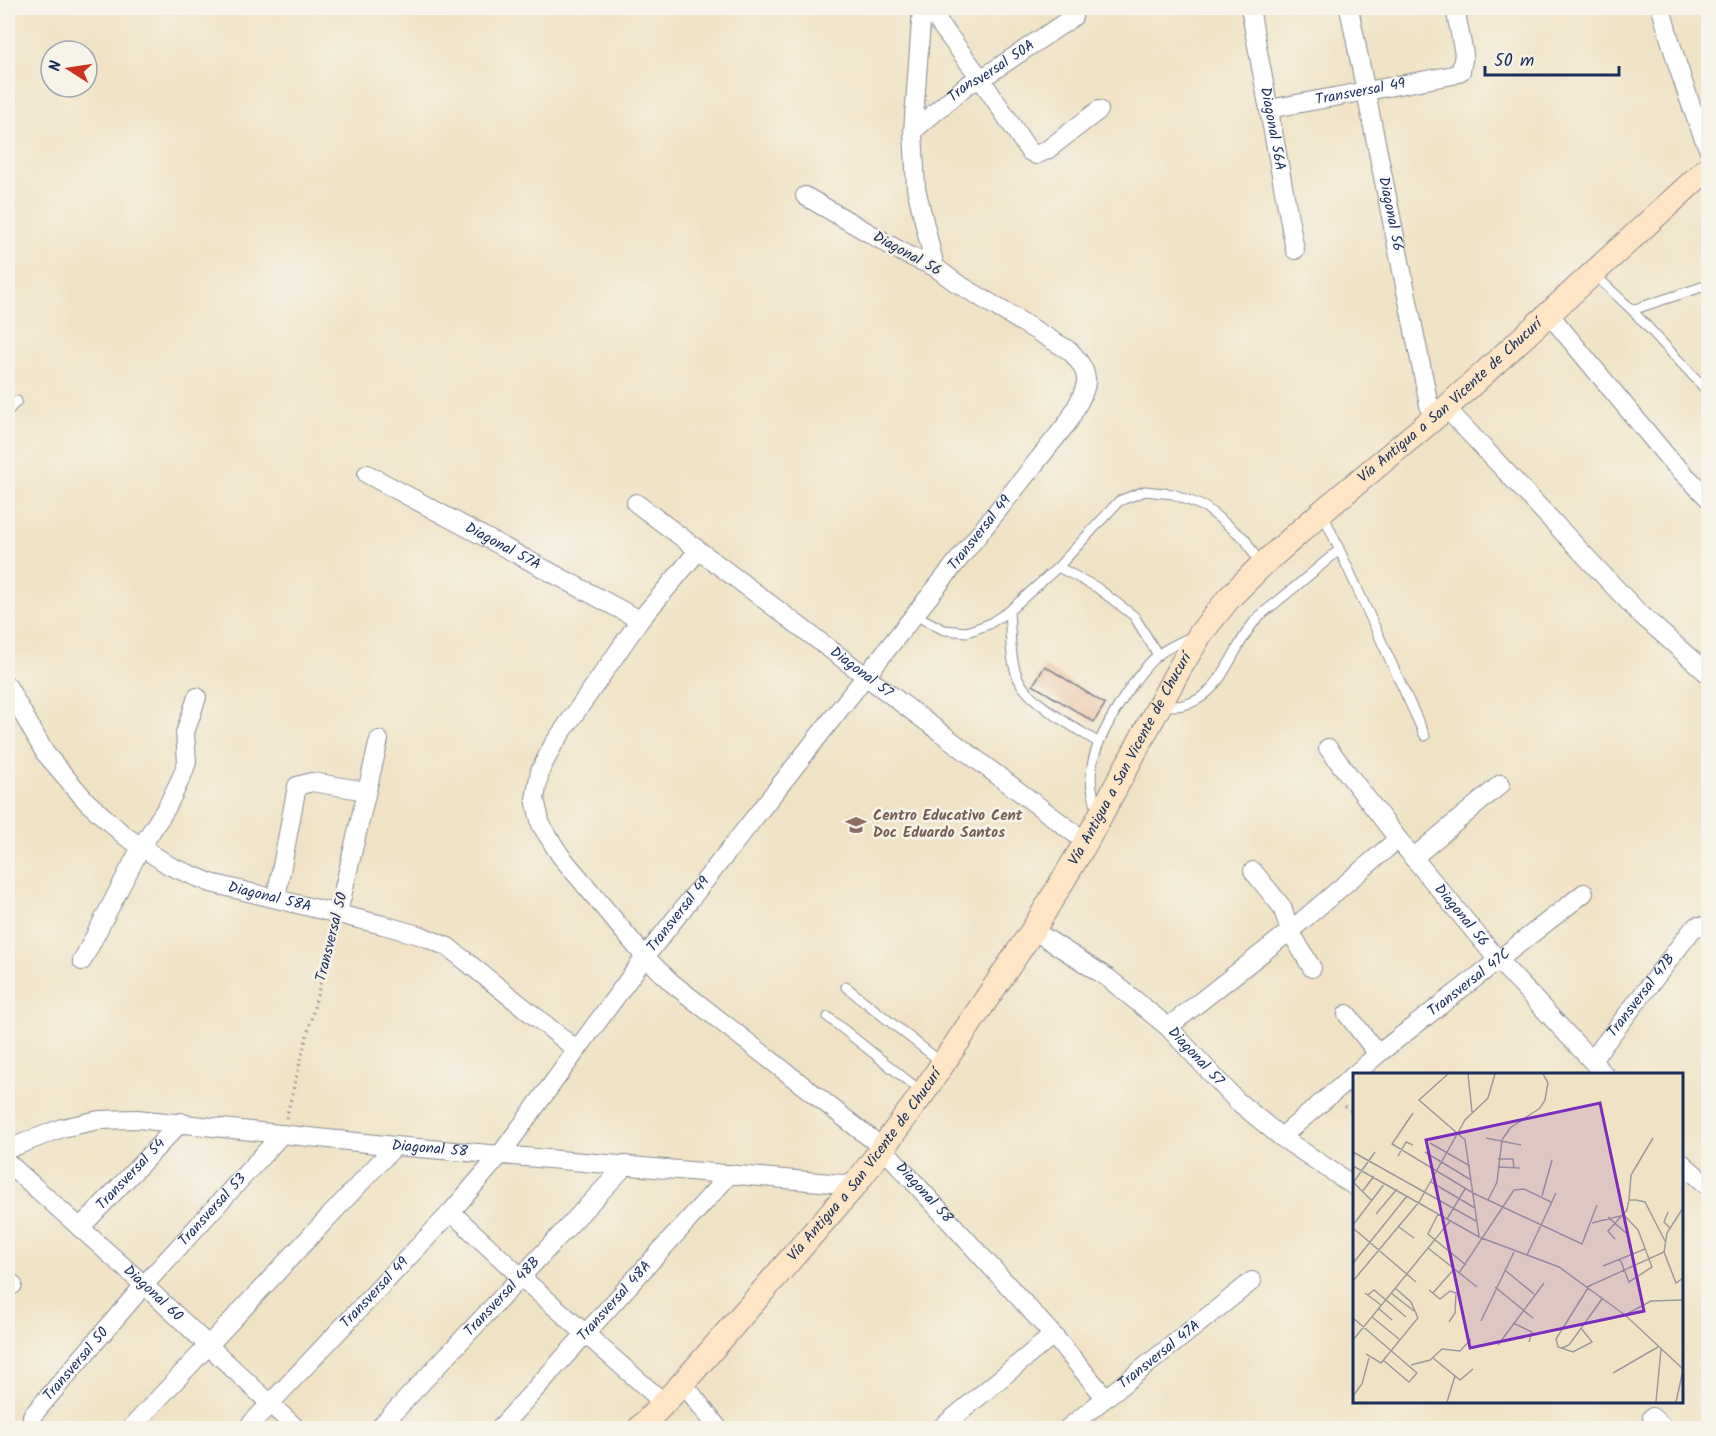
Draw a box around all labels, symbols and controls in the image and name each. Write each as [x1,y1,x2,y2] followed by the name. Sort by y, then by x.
[942,34,1040,108] street label: Transversal 50A
[39,39,99,99] north arrow
[1485,39,1618,77] scale bar
[1494,47,1534,76] text: 50 m
[43,59,69,74] text: N
[1313,72,1408,112] street label: Transversal 49
[1253,85,1292,173] street label: Diagonal 56A
[1371,175,1410,253] street label: Diagonal 56
[868,225,946,283] street label: Diagonal 56
[1353,311,1550,489] street label: Vía Antigua a San Vicente de Chucurí
[942,489,1018,576] street label: Transversal 49
[460,516,545,577] street label: Diagonal 57A
[824,641,899,705] street label: Diagonal 57
[1062,646,1199,870] street label: Vía Antigua a San Vicente de Chucurí
[873,804,1023,845] place label: Centro Educativo Cent Doc Eduardo Santos
[844,813,868,837] school or university icon: Centro Educativo Cent Doc Eduardo Santos
[641,870,717,958] street label: Transversal 49
[225,876,314,919] street label: Diagonal 58A
[1428,879,1494,952] street label: Diagonal 56
[309,889,355,984] street label: Transversal 50
[1422,943,1516,1023] street label: Transversal 47C
[1601,949,1682,1043] street label: Transversal 47B
[1162,1021,1230,1093] street label: Diagonal 57
[782,1062,949,1267] street label: Vía Antigua a San Vicente de Chucurí
[1353,1073,1683,1403] inset map
[91,1133,171,1216] street label: Transversal 54
[391,1134,470,1164] street label: Diagonal 58
[889,1157,959,1230] street label: Diagonal 58
[173,1167,253,1252] street label: Transversal 53
[335,1251,415,1334] street label: Transversal 49
[458,1251,546,1342] street label: Transversal 48B
[572,1255,658,1347] street label: Transversal 48A
[117,1259,189,1328] street label: Diagonal 60
[1113,1314,1206,1396] street label: Transversal 47A
[37,1321,115,1407] street label: Transversal 50

